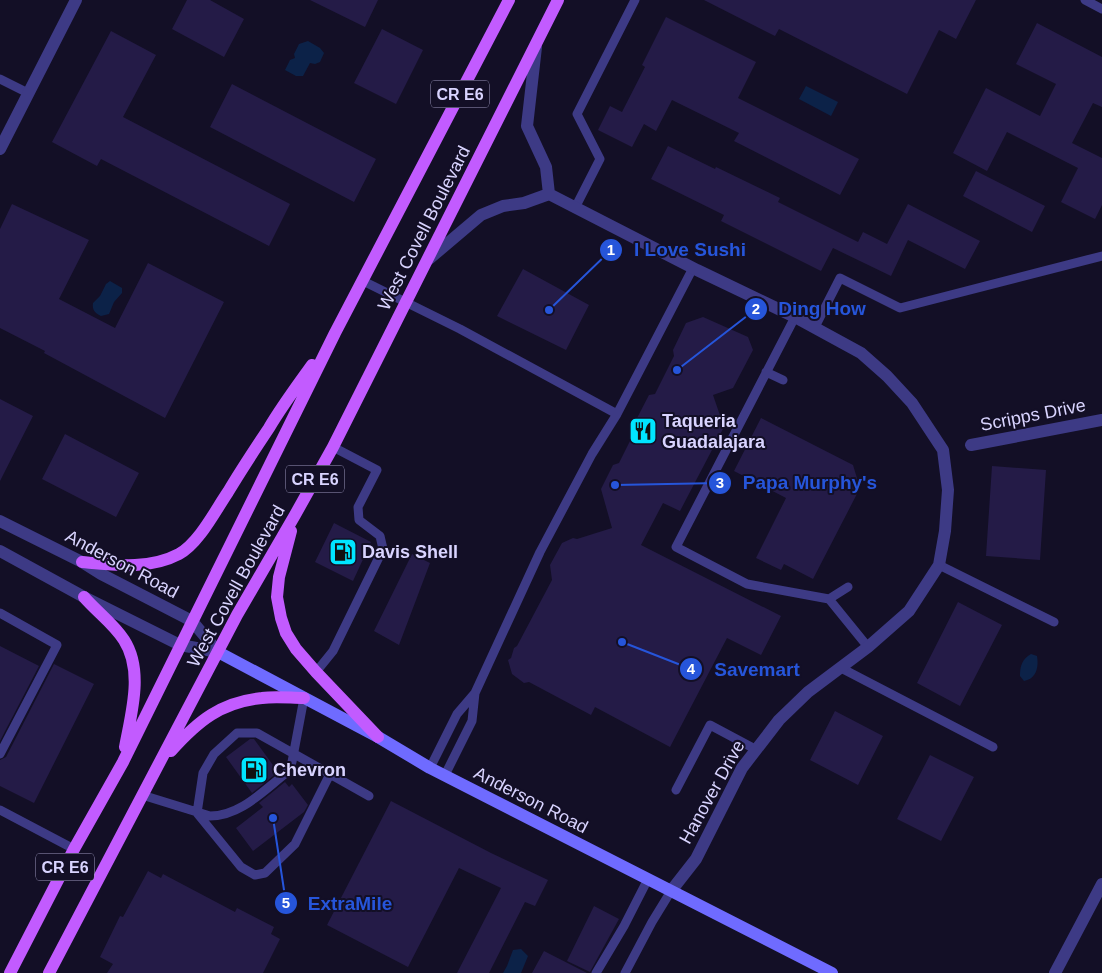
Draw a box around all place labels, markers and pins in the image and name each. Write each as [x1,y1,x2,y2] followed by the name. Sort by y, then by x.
[599,233,755,267] callout: I Love Sushi
[743,292,876,326] callout: Ding How
[662,411,766,452] place label: Taqueria Guadalajara
[628,416,658,446] restaurant icon: Taqueria Guadalajara
[708,466,887,500] callout: Papa Murphy's
[328,537,358,567] fuel station icon: Davis Shell
[362,542,458,562] place label: Davis Shell
[679,652,809,686] callout: Savemart
[239,755,269,785] fuel station icon: Chevron
[273,760,346,780] place label: Chevron
[273,886,403,920] callout: ExtraMile

